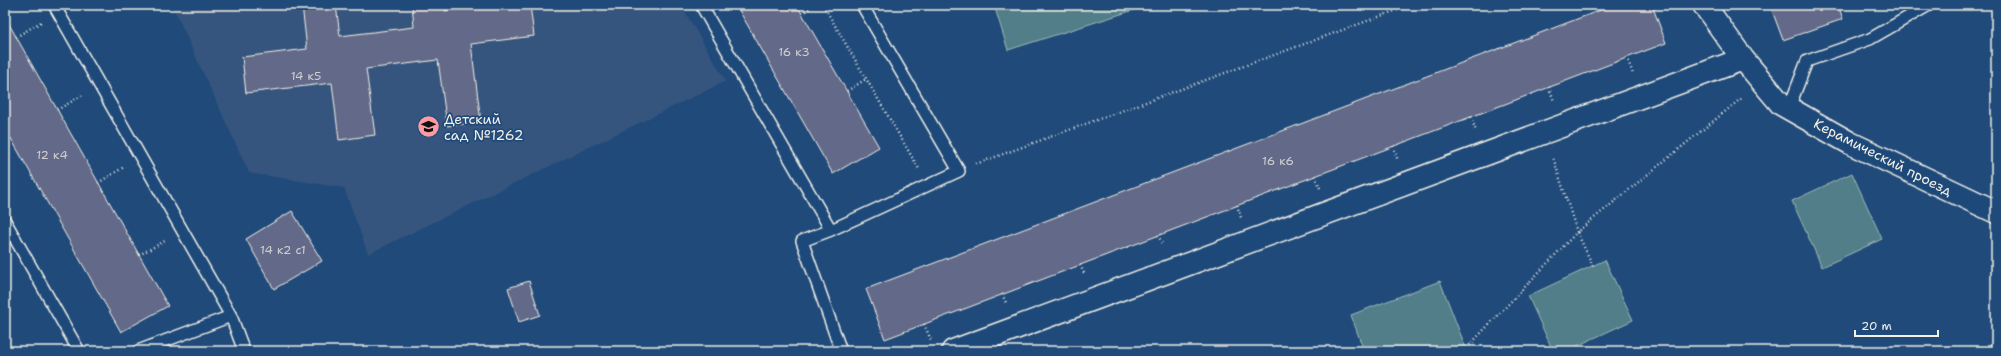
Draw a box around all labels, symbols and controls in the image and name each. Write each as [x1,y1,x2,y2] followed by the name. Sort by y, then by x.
[778,44,810,60] house number: 16 к3
[291,68,321,84] house number: 14 к5
[444,110,523,144] place label: Детский сад №1262
[416,114,442,140] school or university icon: Детский сад №1262
[1811,114,1955,200] street label: Керамический проезд
[36,147,68,163] house number: 12 к4
[1262,153,1294,169] house number: 16 к6
[260,242,306,258] house number: 14 к2 с1
[1855,312,1938,338] scale bar
[1861,318,1892,334] text: 20 m

